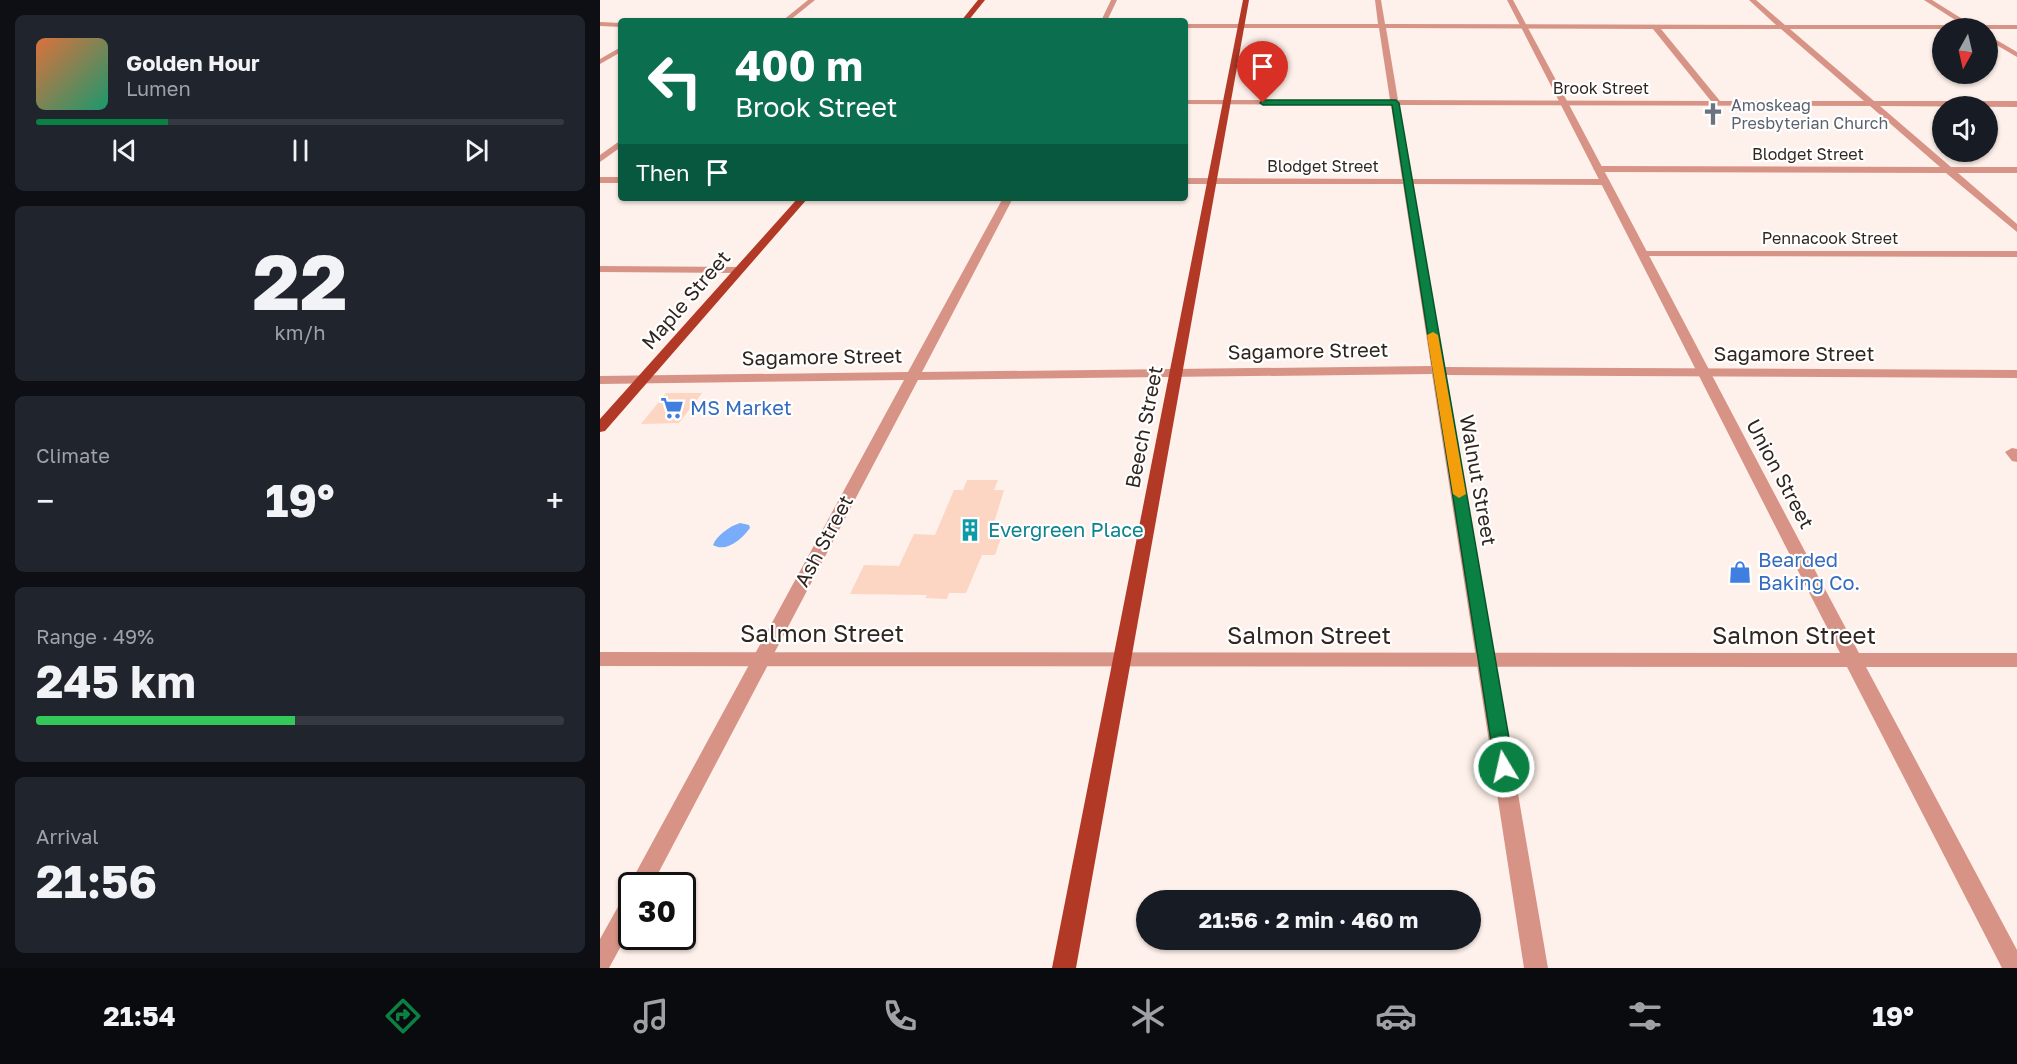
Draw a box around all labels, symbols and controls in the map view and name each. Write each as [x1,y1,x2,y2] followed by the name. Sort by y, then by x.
[1932,18,1998,84] north arrow
[1932,18,1998,162] map controls
[735,40,863,90] text: 400 m
[1237,41,1288,103] pin
[636,42,714,120] icon: left
[126,49,260,76] text: Golden Hour
[1246,50,1279,83] icon: arrive
[126,76,191,100] text: Lumen
[1553,78,1649,98] street label: Brook Street
[735,91,898,123] text: Brook Street
[1731,95,1888,133] place label: Amoskeag Presbyterian Church
[1932,96,1998,162] button: sound
[1700,101,1726,127] church icon: Amoskeag Presbyterian Church
[108,134,141,167] icon: previous
[284,134,317,167] icon: pause
[460,134,493,167] icon: next
[1752,144,1864,164] street label: Blodget Street
[701,156,734,189] icon: arrive
[1267,156,1379,176] street label: Blodget Street
[636,159,689,186] text: Then
[1762,228,1898,248] street label: Pennacook Street
[252,234,348,327] text: 22
[636,245,735,354] street label: Maple Street
[275,320,325,344] text: km/h
[1227,337,1389,363] street label: Sagamore Street
[1714,341,1874,365] street label: Sagamore Street
[741,343,903,369] street label: Sagamore Street
[1119,364,1167,490] street label: Beech Street
[659,395,685,421] supermarket icon: MS Market
[690,395,792,419] place label: MS Market
[1456,412,1502,547] street label: Walnut Street
[1742,415,1820,532] street label: Union Street
[36,443,110,467] text: Climate
[265,473,335,527] text: 19°
[36,481,54,520] text: −
[546,481,564,520] text: +
[789,491,857,590] street label: Ash Street
[957,517,983,543] building icon: Evergreen Place
[988,517,1144,541] place label: Evergreen Place
[1758,547,1860,594] place label: Bearded Baking Co.
[1727,559,1753,585] shop icon: Bearded Baking Co.
[740,618,904,647] street label: Salmon Street
[1227,620,1391,649] street label: Salmon Street
[1712,620,1876,649] street label: Salmon Street
[36,624,154,648] text: Range · 49%
[36,654,196,708] text: 245 km
[1472,735,1536,799] position arrow
[36,824,99,848] text: Arrival
[36,854,157,908] text: 21:56
[618,872,696,950] speed limit sign: 30
[1199,906,1418,933] text: 21:56 · 2 min · 460 m
[382,995,424,1037] icon: directions
[630,995,672,1037] icon: music
[879,995,921,1037] icon: phone
[1127,995,1169,1037] icon: climate
[1375,995,1417,1037] icon: car
[1624,995,1666,1037] icon: filters
[103,1000,176,1032] text: 21:54
[1872,1000,1914,1032] text: 19°

